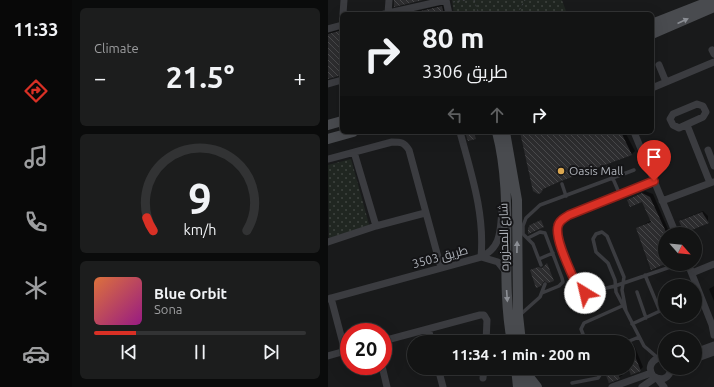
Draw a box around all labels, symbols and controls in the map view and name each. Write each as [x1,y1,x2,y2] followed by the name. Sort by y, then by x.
[677,18,689,24] one-way arrow
[13,19,59,39] text: 11:33
[422,22,484,53] text: 80 m
[356,28,408,80] icon: right
[94,41,139,55] text: Climate
[166,60,234,94] text: 21.5°
[422,61,508,81] text: طريق 3306
[94,65,106,90] text: −
[294,65,306,90] text: +
[22,77,50,105] icon: directions
[444,104,466,126] icon: left
[486,104,508,126] icon: ahead
[528,104,550,126] icon: right
[637,140,671,181] pin
[22,143,50,171] icon: music
[643,146,665,168] icon: arrive
[569,164,623,177] place label: Oasis Mall
[556,166,566,176] marker: Oasis Mall
[188,175,212,222] text: 9
[496,203,513,271] street label: شارع المحزوره
[22,208,50,236] icon: phone
[184,222,216,238] text: km/h
[658,227,702,271] north arrow
[658,227,702,375] map controls
[514,240,520,253] one-way arrow
[411,243,470,271] street label: طريق 3503
[564,272,606,314] position arrow
[22,274,50,302] icon: climate
[658,279,702,323] button: sound
[154,285,227,302] text: Blue Orbit
[504,290,511,302] one-way arrow
[154,302,183,316] text: Sona
[340,323,392,375] speed limit sign: 20
[658,331,702,375] button: search
[22,340,50,368] icon: car
[118,341,140,363] icon: previous
[189,341,211,363] icon: pause
[260,341,282,363] icon: next
[452,346,590,363] text: 11:34 · 1 min · 200 m

